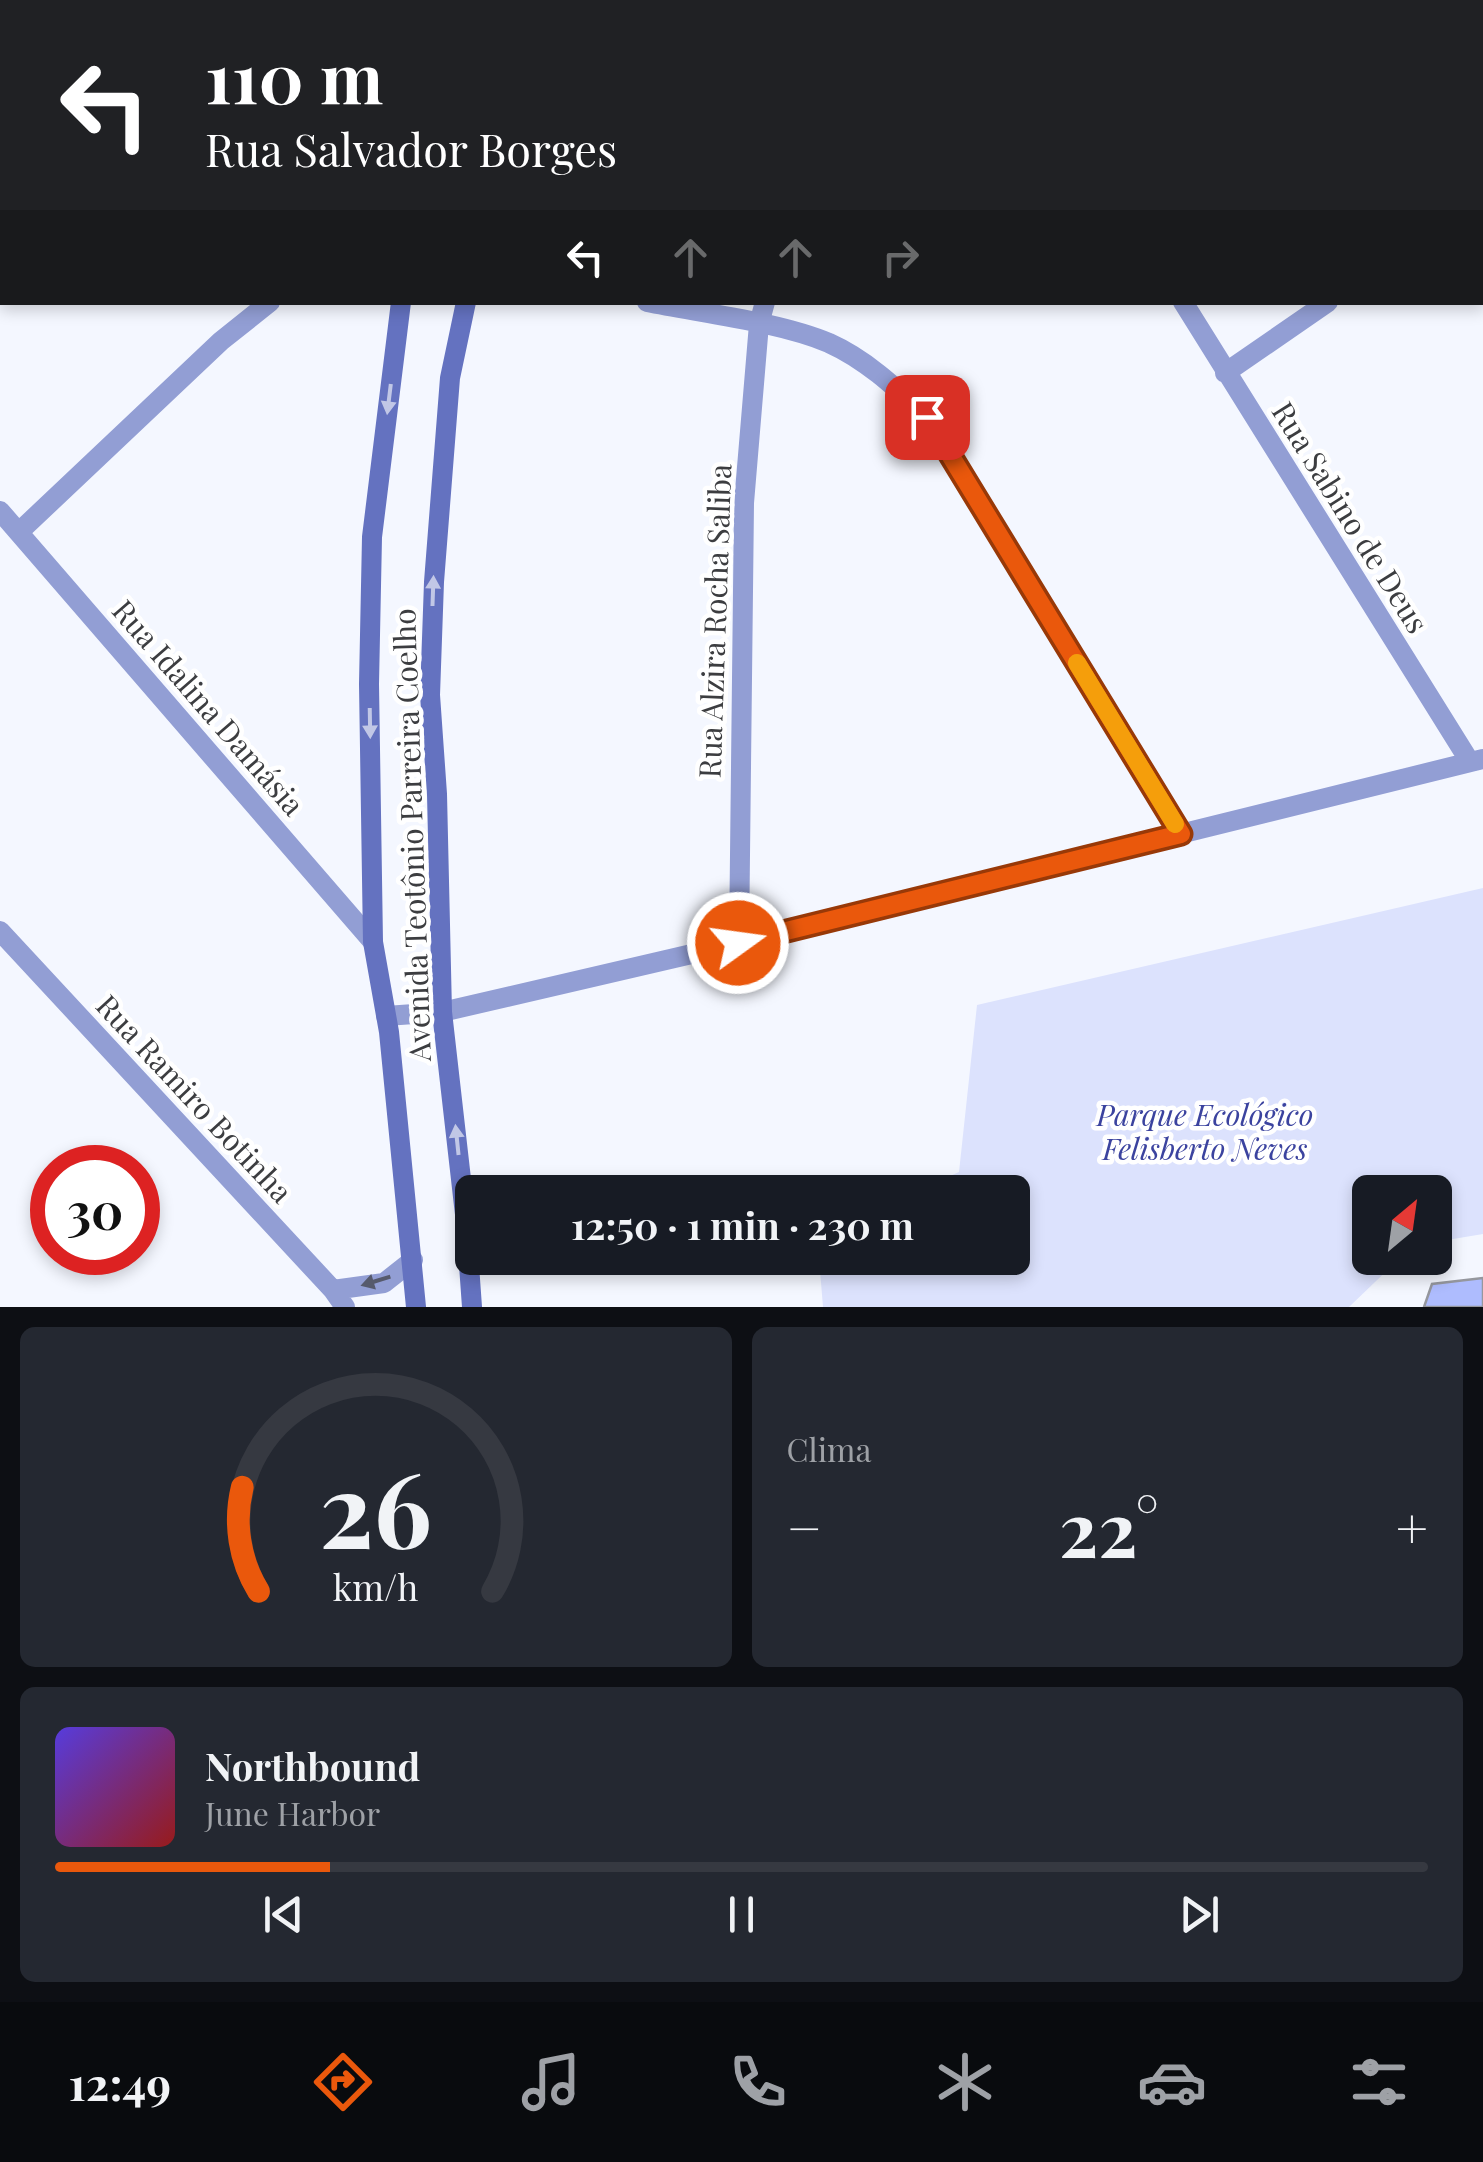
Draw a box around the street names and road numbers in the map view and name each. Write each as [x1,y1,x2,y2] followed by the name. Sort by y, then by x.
[1264,394,1438,640] street label: Rua Sabino de Deus
[689,463,739,779] street label: Rua Alzira Rocha Saliba
[104,591,314,823] street label: Rua Idalina Damásia
[383,608,439,1063] street label: Avenida Teotônio Parreira Coelho
[88,985,302,1211] street label: Rua Ramiro Botinha

